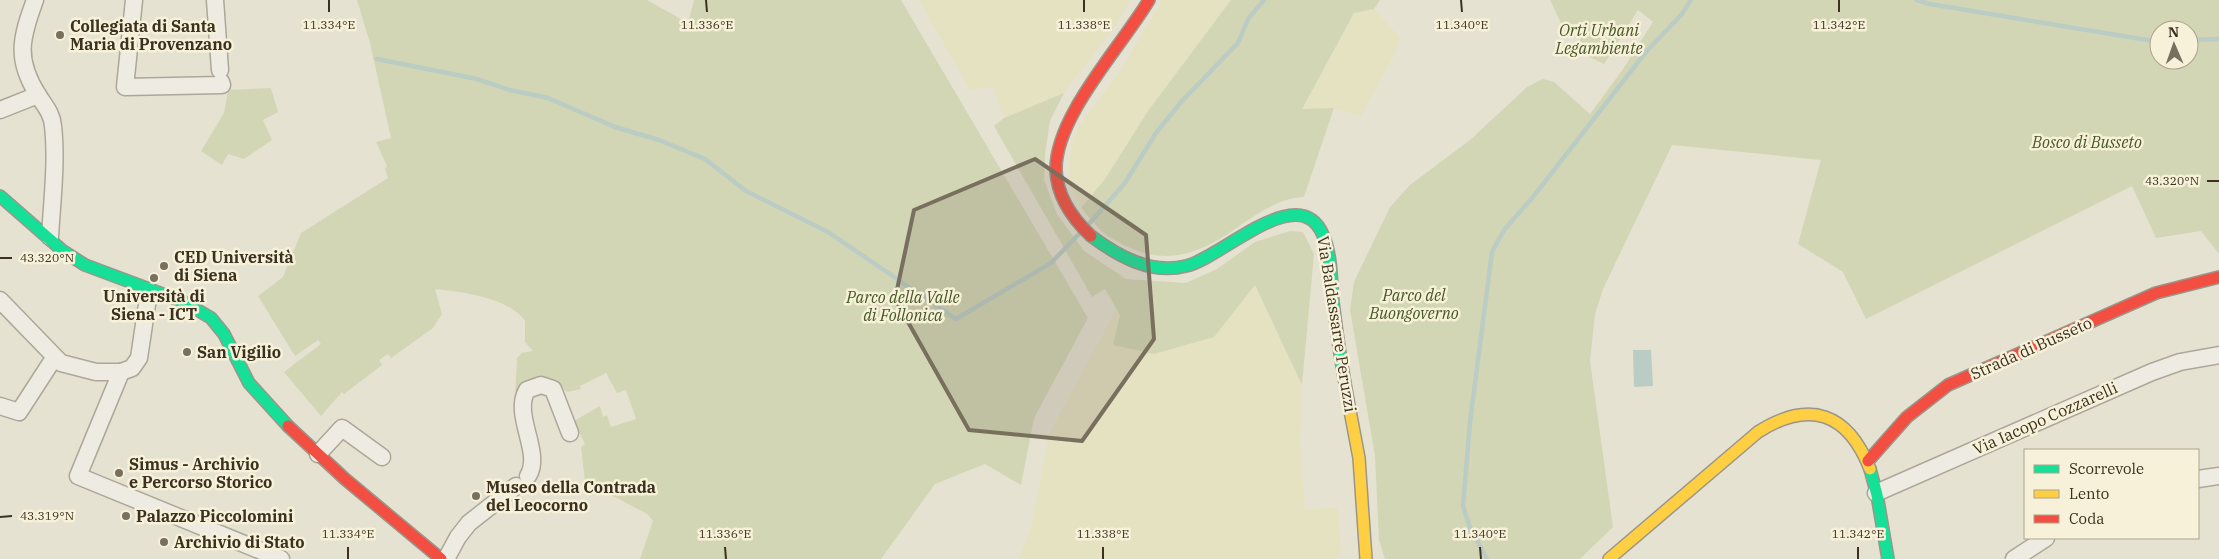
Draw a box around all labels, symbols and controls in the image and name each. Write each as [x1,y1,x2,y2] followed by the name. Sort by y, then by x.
[70,16,232,54] place label: Collegiata di Santa Maria di Provenzano
[303,17,355,32] text: 11.334°E
[681,17,733,32] text: 11.336°E
[1058,17,1110,32] text: 11.338°E
[1436,17,1488,32] text: 11.340°E
[1813,17,1865,32] text: 11.342°E
[1554,20,1643,58] park label: Orti Urbani Legambiente
[2149,20,2199,70] north arrow
[2168,23,2179,41] text: N
[54,29,66,41] marker: Collegiata di Santa Maria di Provenzano
[2031,132,2142,152] park label: Bosco di Busseto
[2145,173,2199,188] text: 43.320°N
[1313,234,1361,414] street label: Via Baldassarre Peruzzi
[174,247,294,285] place label: CED Università di Siena
[20,250,74,265] text: 43.320°N
[158,260,170,272] marker: CED Università di Siena
[148,272,160,284] marker: Università di Siena - ICT
[1368,285,1459,323] park label: Parco del Buongoverno
[103,286,205,324] place label: Università di Siena - ICT
[845,287,960,325] park label: Parco della Valle di Follonica
[1967,312,2095,384] street label: Strada di Busseto
[197,342,281,362] place label: San Vigilio
[181,346,193,358] marker: San Vigilio
[1970,377,2120,459] street label: Via Iacopo Cozzarelli
[2024,449,2199,539] legend
[129,454,272,492] place label: Simus - Archivio e Percorso Storico
[2069,459,2144,478] text: Scorrevole
[113,467,125,479] marker: Simus - Archivio e Percorso Storico
[486,477,656,515] place label: Museo della Contrada del Leocorno
[2069,484,2109,503] text: Lento
[470,490,482,502] marker: Museo della Contrada del Leocorno
[136,506,293,526] place label: Palazzo Piccolomini
[20,508,74,523] text: 43.319°N
[2069,509,2105,528] text: Coda
[120,510,132,522] marker: Palazzo Piccolomini
[322,526,374,541] text: 11.334°E
[699,526,751,541] text: 11.336°E
[1077,526,1129,541] text: 11.338°E
[1454,526,1506,541] text: 11.340°E
[1832,526,1884,541] text: 11.342°E
[174,532,304,552] place label: Archivio di Stato
[158,536,170,548] marker: Archivio di Stato

